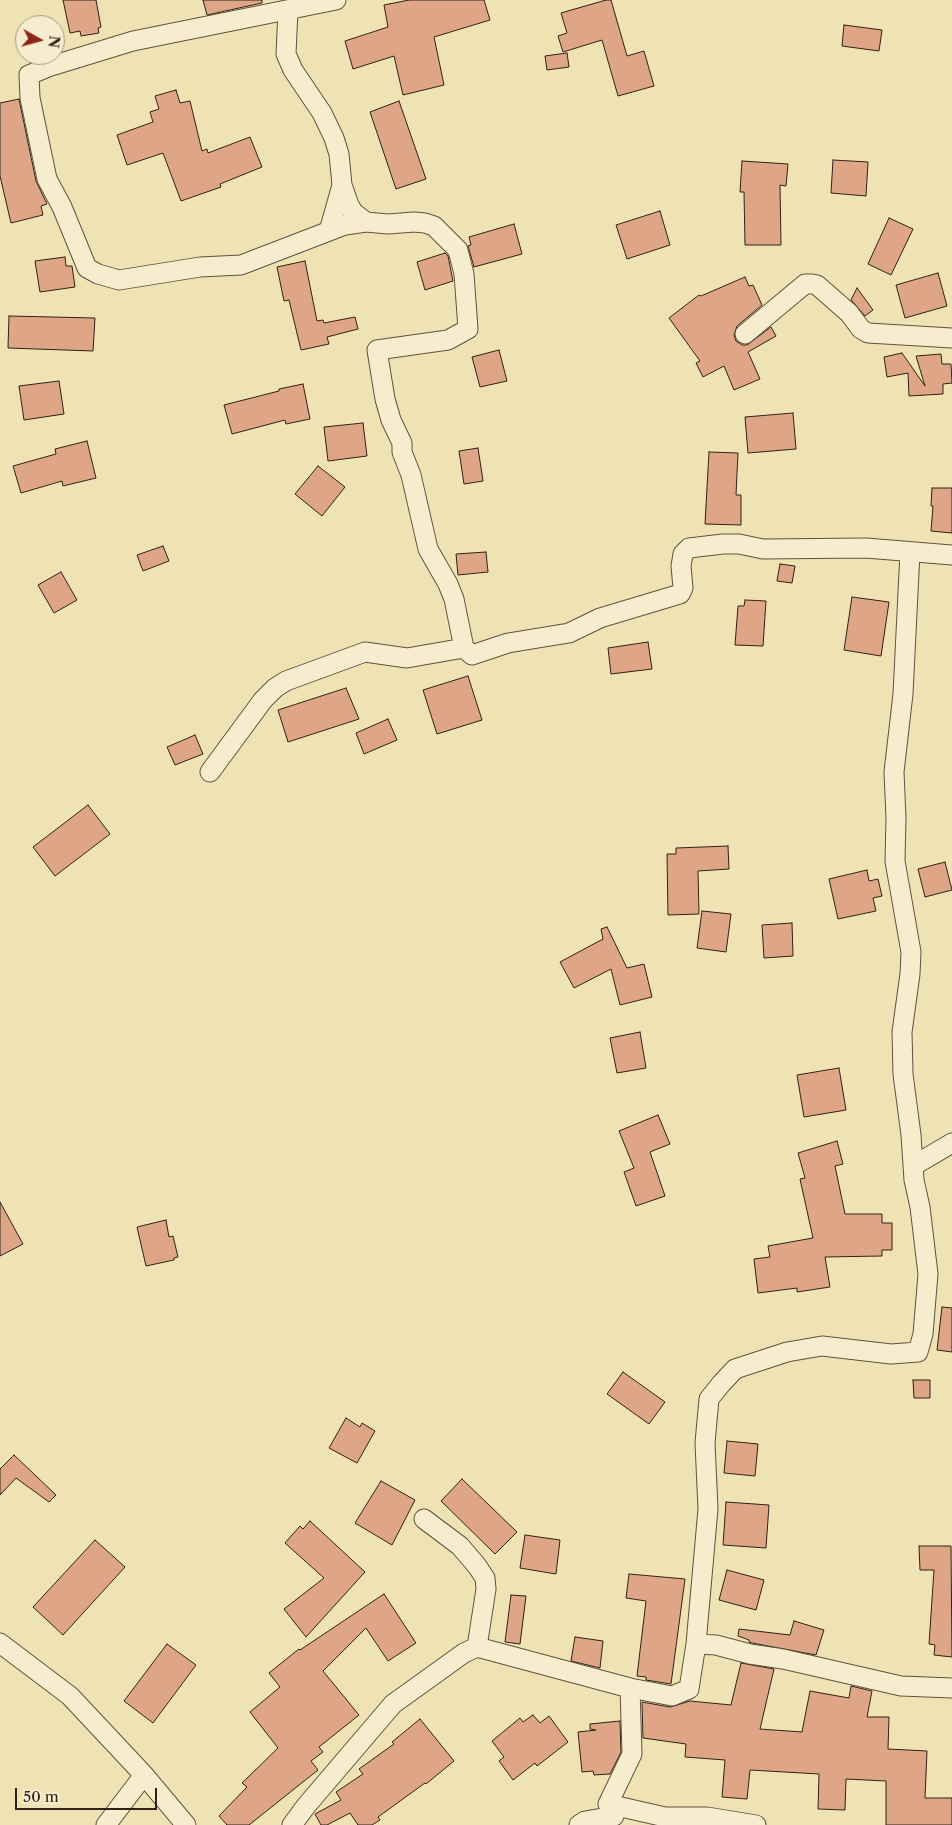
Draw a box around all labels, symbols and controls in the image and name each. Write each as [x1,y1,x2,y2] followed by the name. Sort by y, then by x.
[15,15,65,65] north arrow
[44,35,64,49] text: N
[18,1778,160,1810] scale bar
[23,1787,59,1806] text: 50 m

